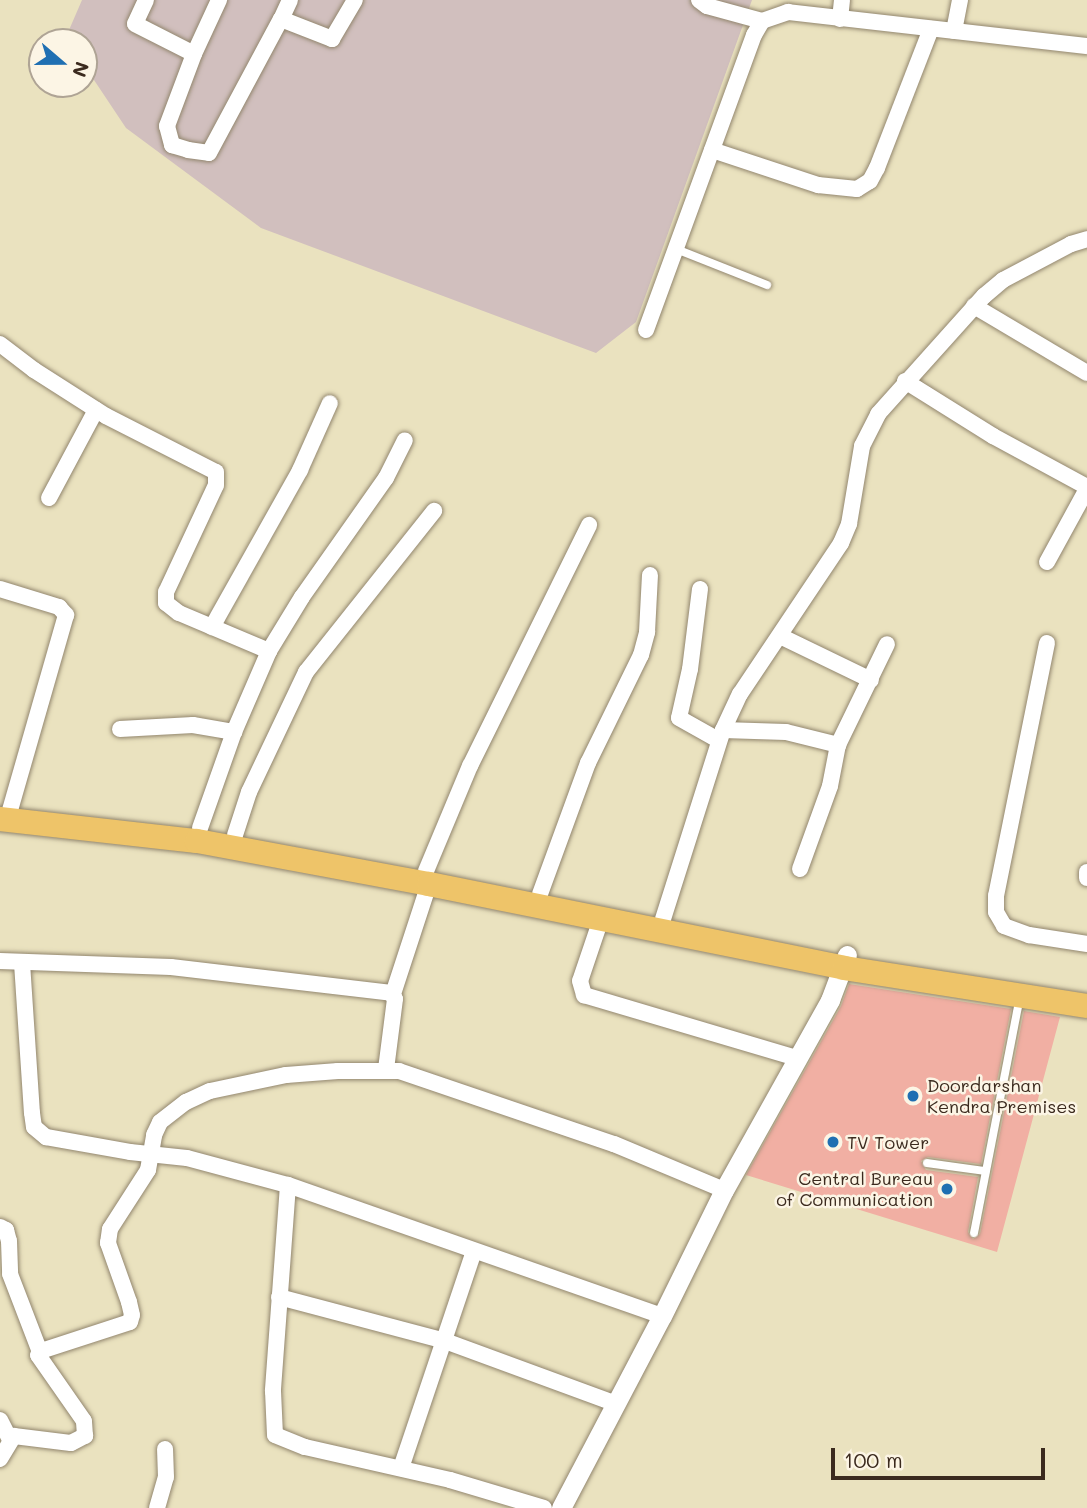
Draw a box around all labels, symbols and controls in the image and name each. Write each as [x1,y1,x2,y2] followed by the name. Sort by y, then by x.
[28,28,98,98] north arrow
[67,59,96,81] text: N
[927,1075,1076,1118] place label: Doordarshan Kendra Premises
[905,1088,921,1104] marker: Doordarshan Kendra Premises
[847,1131,929,1153] place label: TV Tower
[825,1134,841,1150] marker: TV Tower
[776,1168,933,1210] place label: Central Bureau of Communication
[939,1181,955,1197] marker: Central Bureau of Communication
[835,1434,1048,1478] scale bar
[844,1446,903,1473] text: 100 m

